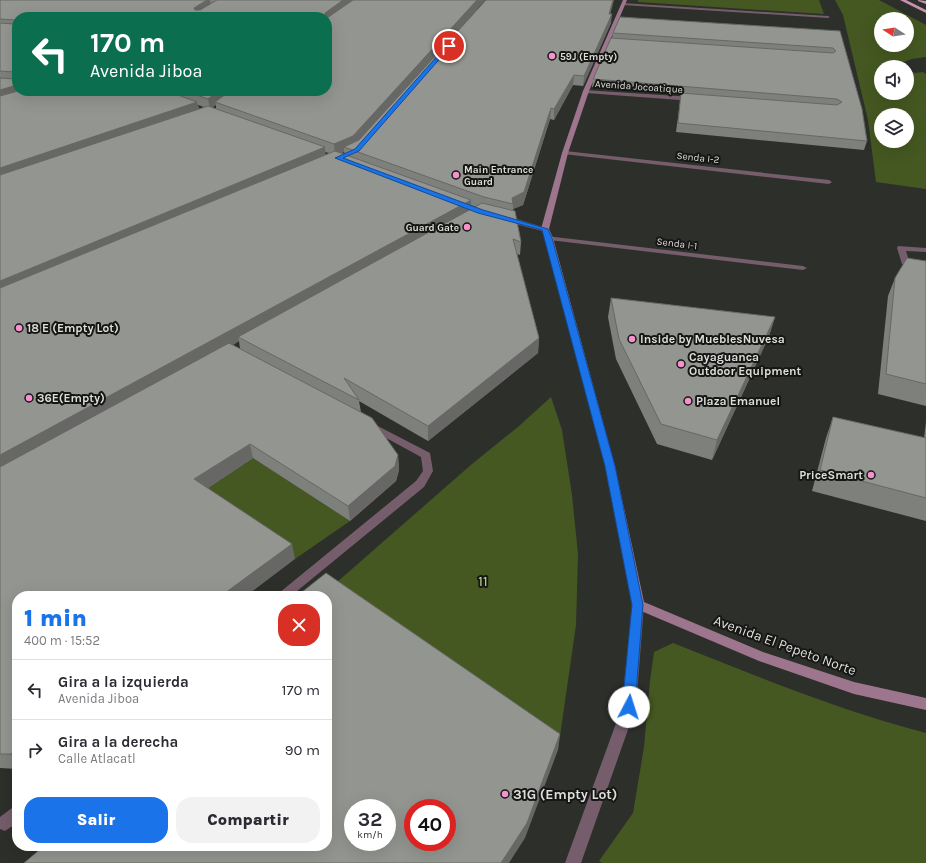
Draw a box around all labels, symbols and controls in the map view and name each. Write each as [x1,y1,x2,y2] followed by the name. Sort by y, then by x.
[874,12,914,52] north arrow
[874,12,914,148] map controls
[90,26,165,59] text: 170 m
[24,28,76,80] icon: left
[432,29,466,63] pin
[438,35,460,57] icon: arrive
[547,51,557,61] marker: 59J (Empty)
[560,51,617,63] place label: 59J (Empty)
[90,60,202,82] text: Avenida Jiboa
[874,60,914,100] button: sound
[595,78,683,96] street label: Avenida Jocoatique
[874,108,914,148] button: layers
[676,150,720,166] street label: Senda I-2
[464,164,533,188] place label: Main Entrance Guard
[451,170,461,180] marker: Main Entrance Guard
[406,222,459,234] place label: Guard Gate
[462,222,472,232] marker: Guard Gate
[656,236,698,252] street label: Senda I-1
[27,321,119,335] place label: 18 E (Empty Lot)
[14,323,24,333] marker: 18 E (Empty Lot)
[640,332,785,346] place label: Inside by MueblesNuvesa
[627,334,637,344] marker: Inside by MueblesNuvesa
[689,350,802,378] place label: Cayaguanca Outdoor Equipment
[676,359,686,369] marker: Cayaguanca Outdoor Equipment
[37,391,105,405] place label: 36E(Empty)
[24,393,34,403] marker: 36E(Empty)
[696,394,780,408] place label: Plaza Emanuel
[683,396,693,406] marker: Plaza Emanuel
[799,468,863,482] place label: PriceSmart
[866,470,876,480] marker: PriceSmart
[478,573,488,590] park label: 11
[24,604,87,632] text: 1 min
[278,604,320,646] button: close
[711,612,858,679] street label: Avenida El Pepeto Norte
[24,633,100,648] text: 400 m · 15:52
[58,673,189,691] text: Gira a la izquierda
[24,679,46,701] icon: left
[282,681,320,699] text: 170 m
[608,686,650,728] position arrow
[58,691,139,706] text: Avenida Jiboa
[58,733,178,751] text: Gira a la derecha
[24,739,46,761] icon: right
[285,741,320,759] text: 90 m
[58,751,136,766] text: Calle Atlacatl
[513,786,617,803] place label: 31G (Empty Lot)
[500,789,510,799] marker: 31G (Empty Lot)
[24,797,168,843] button: Salir
[176,797,320,843] button: Compartir
[404,799,456,851] speed limit sign: 40
[358,808,382,831] text: 32
[357,829,383,841] text: km/h

